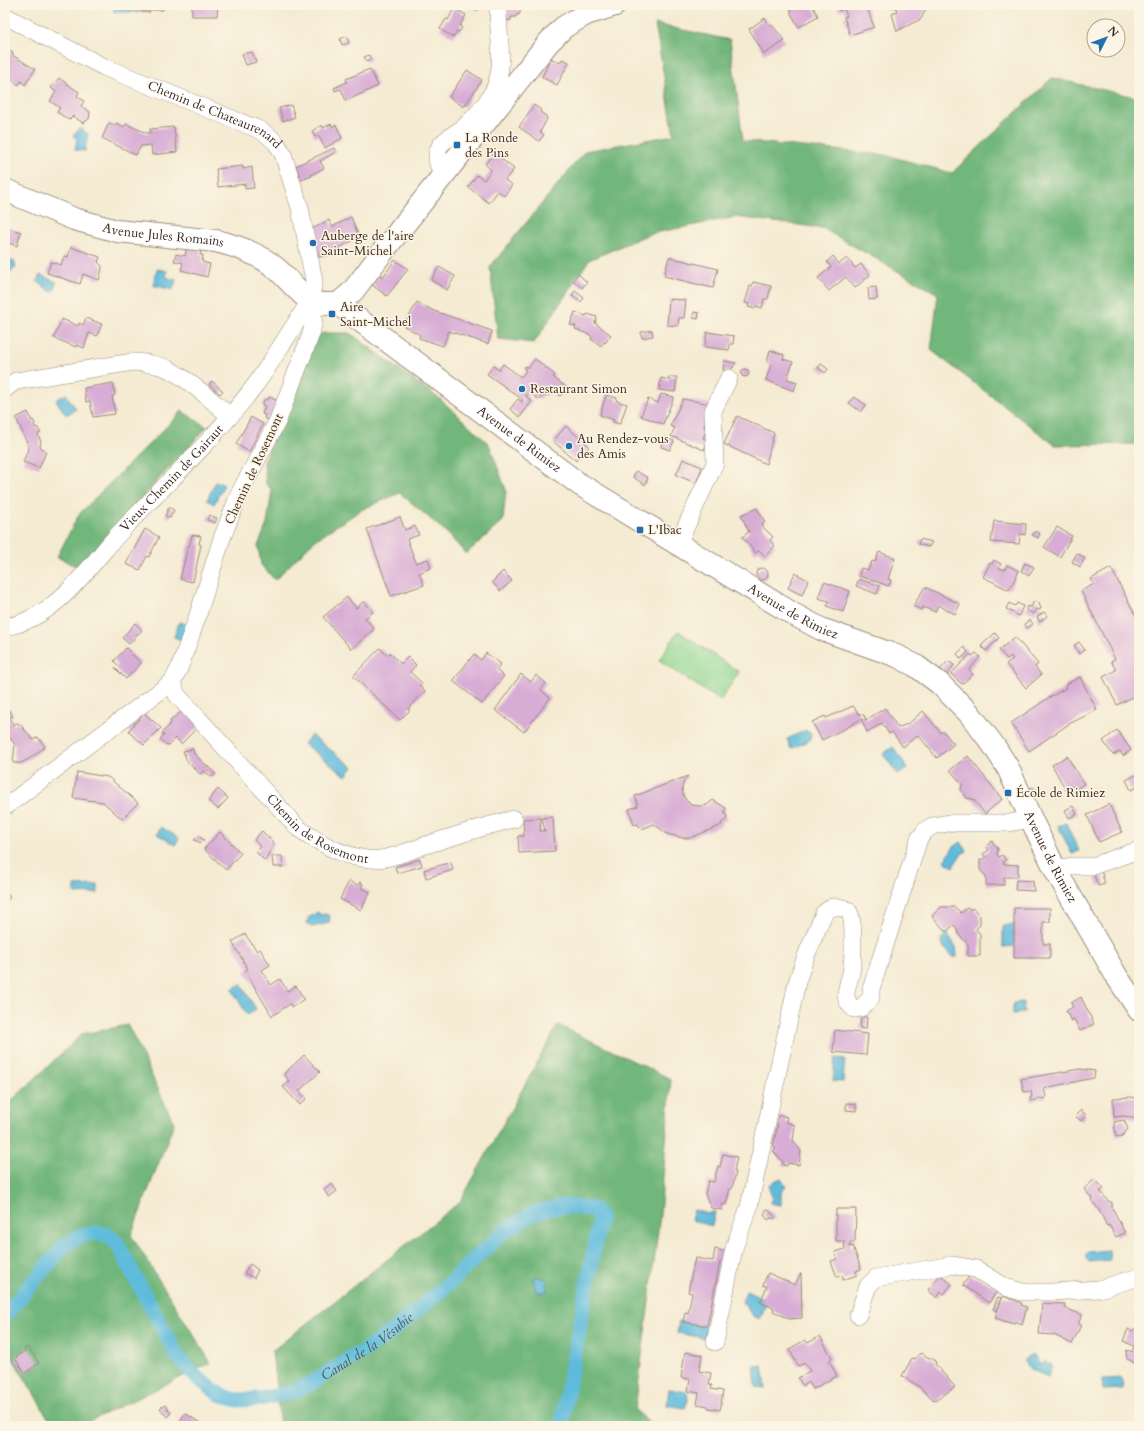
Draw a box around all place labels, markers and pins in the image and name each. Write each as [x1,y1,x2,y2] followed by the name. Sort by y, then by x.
[465,129,518,162] place label: La Ronde des Pins
[452,140,462,150] marker: La Ronde des Pins
[321,227,414,260] place label: Auberge de l'aire Saint-Michel
[308,238,318,248] marker: Auberge de l'aire Saint-Michel
[340,298,412,331] place label: Aire Saint-Michel
[327,309,337,319] marker: Aire Saint-Michel
[530,380,628,398] place label: Restaurant Simon
[517,384,527,394] marker: Restaurant Simon
[577,430,669,463] place label: Au Rendez-vous des Amis
[564,441,574,451] marker: Au Rendez-vous des Amis
[648,521,682,539] place label: L'Ibac
[635,525,645,535] marker: L'Ibac
[1016,784,1105,802] place label: École de Rimiez
[1003,788,1013,798] marker: École de Rimiez

